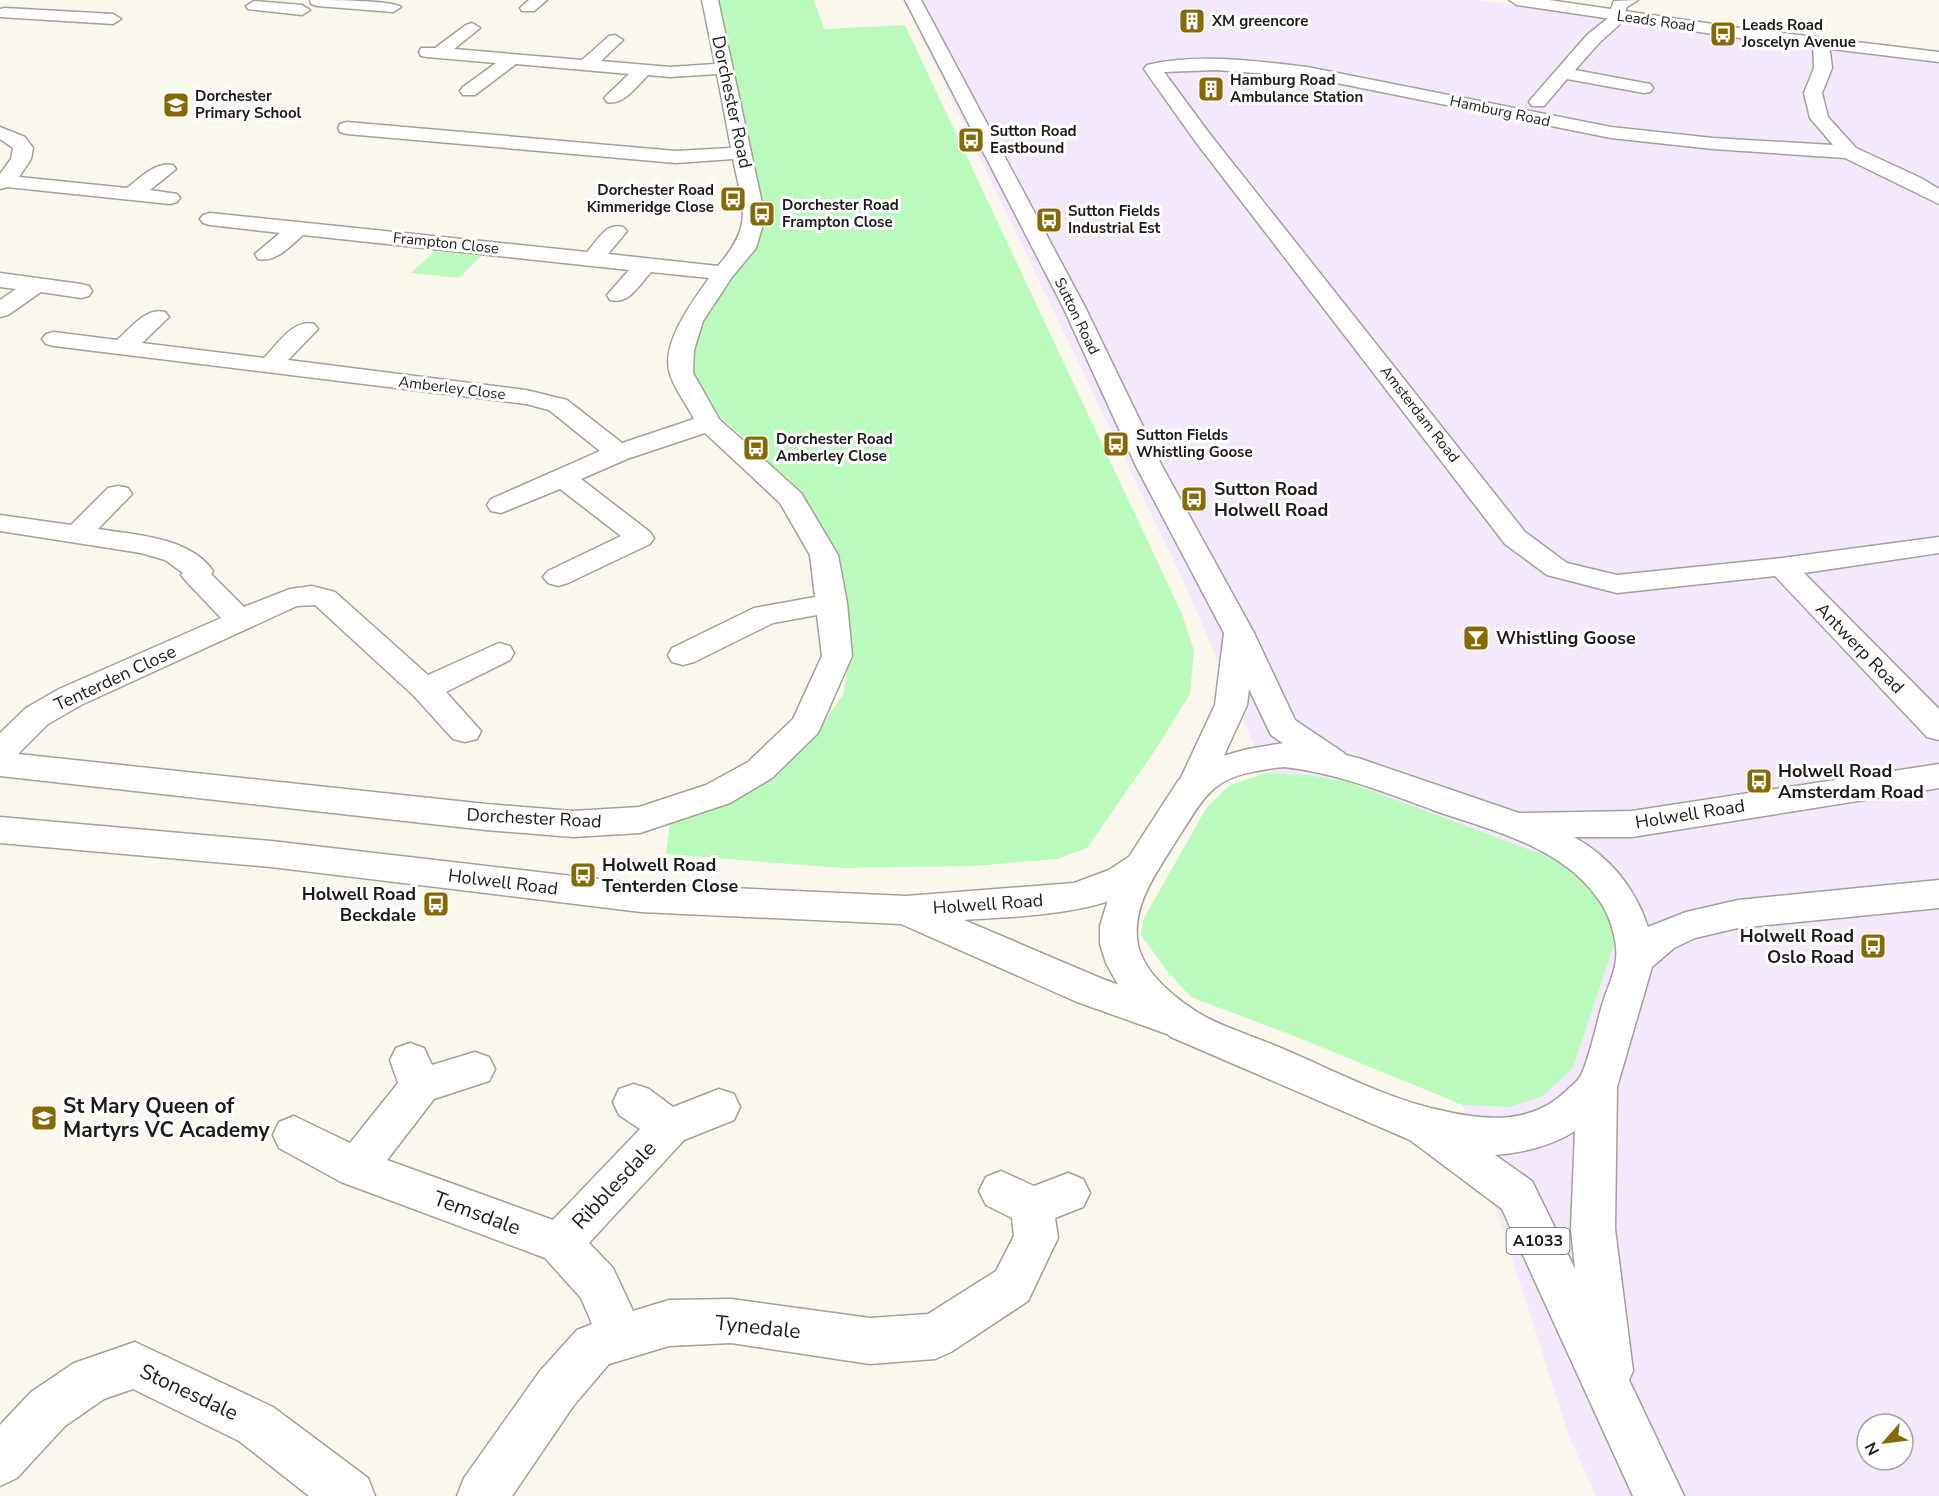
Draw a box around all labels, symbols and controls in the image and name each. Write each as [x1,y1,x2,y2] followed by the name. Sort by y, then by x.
[1177,6,1207,36] building icon: XM greencore
[1616,6,1696,36] street label: Leads Road
[1211,11,1308,31] place label: XM greencore
[1741,15,1856,52] place label: Leads Road Joscelyn Avenue
[1708,19,1738,49] bus stop icon: Leads Road Joscelyn Avenue
[706,33,758,171] street label: Dorchester Road
[1230,70,1363,107] place label: Hamburg Road Ambulance Station
[1196,74,1226,104] building icon: Hamburg Road Ambulance Station
[195,86,302,123] place label: Dorchester Primary School
[161,90,191,120] school or university icon: Dorchester Primary School
[1448,91,1552,131] street label: Hamburg Road
[990,121,1077,158] place label: Sutton Road Eastbound
[956,125,986,155] bus stop icon: Sutton Road Eastbound
[587,180,714,217] place label: Dorchester Road Kimmeridge Close
[718,184,748,214] bus stop icon: Dorchester Road Kimmeridge Close
[782,195,899,232] place label: Dorchester Road Frampton Close
[747,199,777,229] bus stop icon: Dorchester Road Frampton Close
[1068,201,1161,238] place label: Sutton Fields Industrial Est
[1034,205,1064,235] bus stop icon: Sutton Fields Industrial Est
[392,227,500,259] street label: Frampton Close
[1050,274,1104,358] street label: Sutton Road
[1376,361,1464,467] street label: Amsterdam Road
[397,372,507,404] street label: Amberley Close
[1136,425,1253,462] place label: Sutton Fields Whistling Goose
[776,429,893,466] place label: Dorchester Road Amberley Close
[1101,429,1131,459] bus stop icon: Sutton Fields Whistling Goose
[741,433,771,463] bus stop icon: Dorchester Road Amberley Close
[1214,477,1328,522] place label: Sutton Road Holwell Road
[1179,484,1209,514] bus stop icon: Sutton Road Holwell Road
[1810,597,1910,699] street label: Antwerp Road
[1461,623,1491,653] bar icon: Whistling Goose
[1496,626,1636,650] place label: Whistling Goose
[50,639,180,717] street label: Tenterden Close
[1778,759,1924,804] place label: Holwell Road Amsterdam Road
[1744,766,1774,796] bus stop icon: Holwell Road Amsterdam Road
[1634,793,1746,835] street label: Holwell Road
[466,802,602,834] street label: Dorchester Road
[602,853,739,898] place label: Holwell Road Tenterden Close
[568,860,598,890] bus stop icon: Holwell Road Tenterden Close
[447,863,559,901] street label: Holwell Road
[302,882,416,927] place label: Holwell Road Beckdale
[932,888,1044,920] street label: Holwell Road
[421,889,451,919] bus stop icon: Holwell Road Beckdale
[1740,924,1854,969] place label: Holwell Road Oslo Road
[1858,931,1888,961] bus stop icon: Holwell Road Oslo Road
[63,1092,271,1144] place label: St Mary Queen of Martyrs VC Academy
[29,1103,59,1133] school or university icon: St Mary Queen of Martyrs VC Academy
[566,1135,662,1235] street label: Ribblesdale
[429,1184,525,1242] street label: Temsdale
[1506,1228,1570,1254] road number: A1033
[714,1309,802,1345] street label: Tynedale
[135,1357,243,1427] street label: Stonesdale
[1855,1412,1915,1472] north arrow
[1860,1438,1885,1459] text: N

